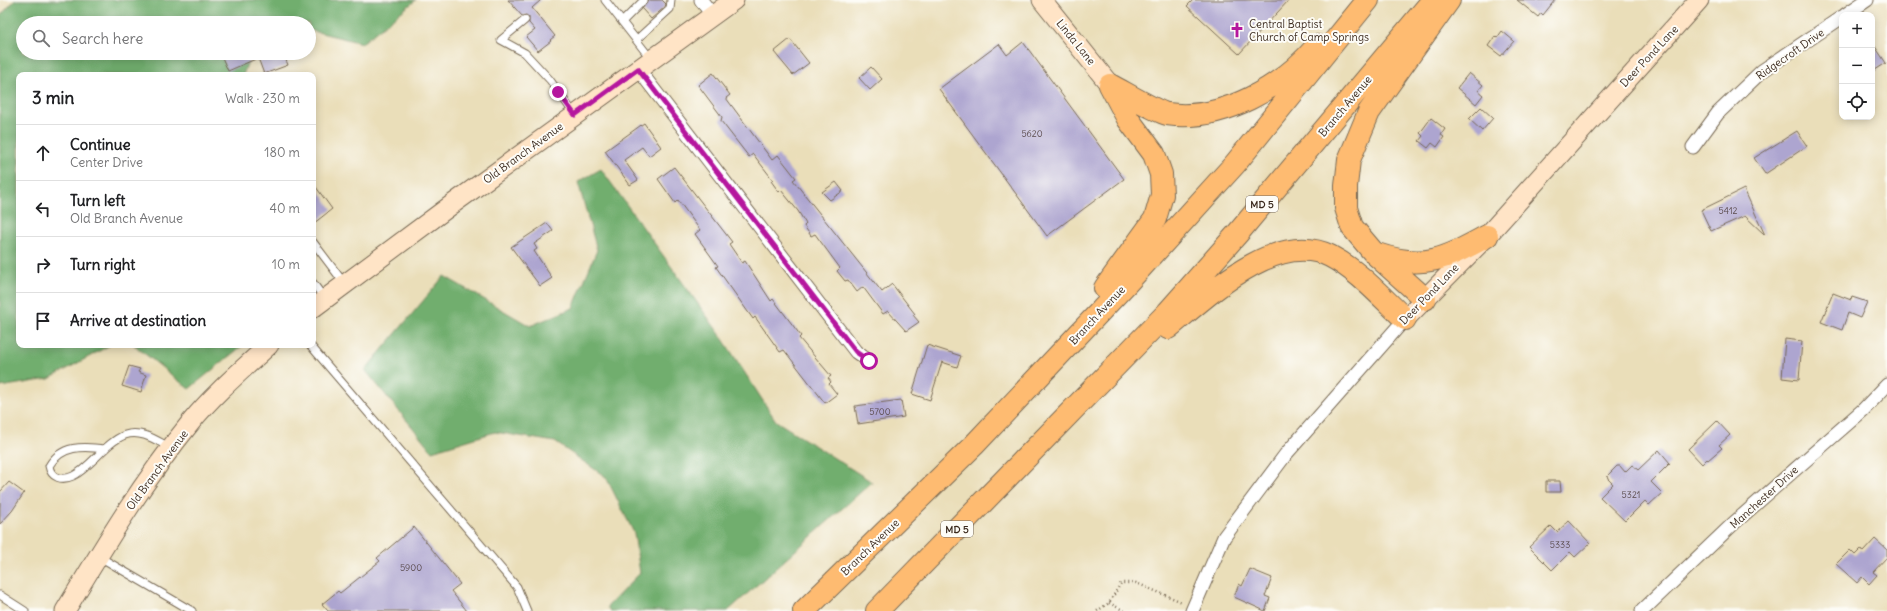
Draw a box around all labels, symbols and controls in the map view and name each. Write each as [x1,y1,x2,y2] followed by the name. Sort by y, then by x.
[1839,12,1875,120] map controls
[1839,12,1875,48] button: +
[16,16,316,60] search box
[1053,16,1099,68] street label: Linda Lane
[1249,17,1369,44] place label: Central Baptist Church of Camp Springs
[1228,21,1246,39] church icon: Central Baptist Church of Camp Springs
[1617,22,1681,90] street label: Deer Pond Lane
[1753,25,1827,83] street label: Ridgecroft Drive
[30,27,52,49] icon: search
[62,29,143,48] text: Search here
[1839,48,1875,84] button: −
[1315,72,1375,139] street label: Branch Avenue
[549,83,567,101] route end
[1839,84,1875,120] button: locate
[32,87,74,109] text: 3 min
[225,90,300,107] text: Walk · 230 m
[480,119,566,187] street label: Old Branch Avenue
[1021,128,1043,139] house number: 5620
[70,135,131,154] text: Continue
[32,142,54,164] icon: ahead
[264,144,300,161] text: 180 m
[70,154,143,171] text: Center Drive
[70,191,125,210] text: Turn left
[1246,196,1278,212] road number: MD 5
[32,198,54,220] icon: left
[269,200,300,217] text: 40 m
[1719,205,1737,216] house number: 5412
[70,210,183,227] text: Old Branch Avenue
[32,254,54,276] icon: right
[70,255,135,274] text: Turn right
[272,256,300,273] text: 10 m
[1396,261,1462,327] street label: Deer Pond Lane
[1066,283,1128,347] street label: Branch Avenue
[32,310,54,332] icon: arrive
[70,311,206,330] text: Arrive at destination
[860,352,878,370] route start
[869,406,891,417] house number: 5700
[123,427,191,513] street label: Old Branch Avenue
[1727,463,1801,531] street label: Manchester Drive
[1622,489,1640,500] house number: 5321
[838,516,902,578] street label: Branch Avenue
[941,521,973,537] road number: MD 5
[1550,539,1570,550] house number: 5333
[400,562,422,573] house number: 5900

